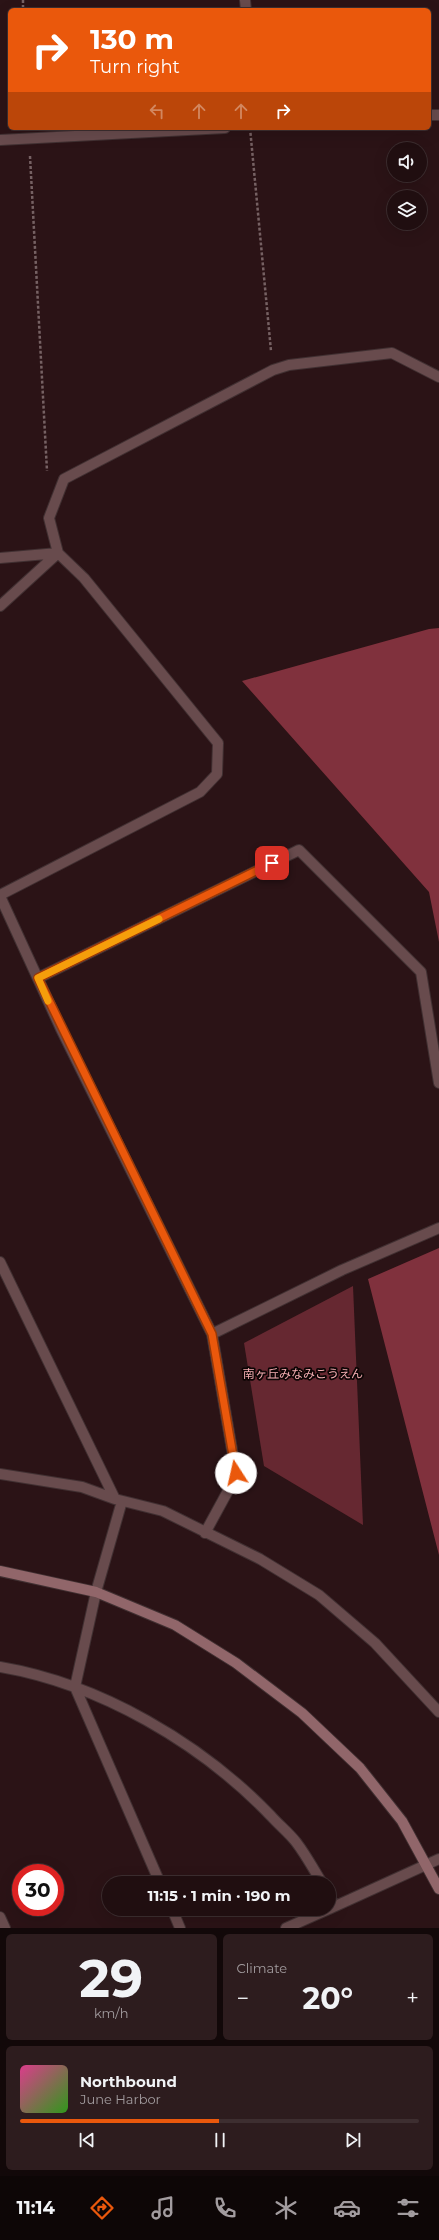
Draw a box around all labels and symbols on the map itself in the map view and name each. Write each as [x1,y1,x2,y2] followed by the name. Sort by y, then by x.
[255,846,289,880] pin
[243,1366,363,1381] park label: 南ヶ丘みなみこうえん
[215,1452,257,1494] position arrow
[12,1864,64,1916] speed limit sign: 30

